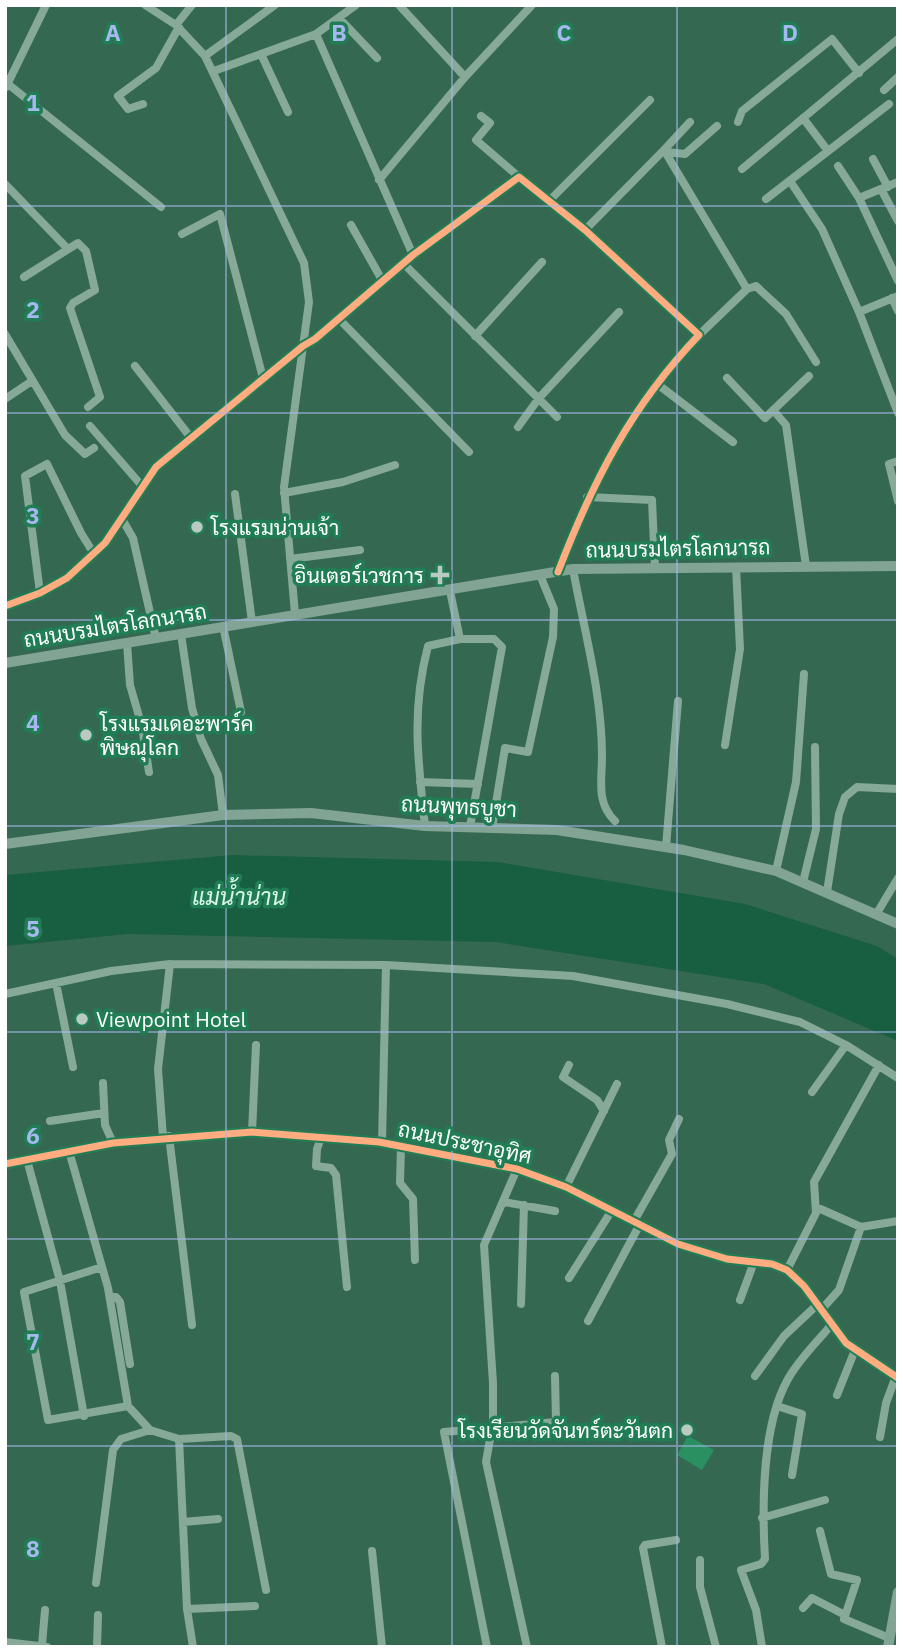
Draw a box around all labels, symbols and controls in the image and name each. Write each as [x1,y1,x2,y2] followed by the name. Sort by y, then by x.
[105,17,121,47] text: A
[331,17,347,47] text: B
[557,17,572,47] text: C
[782,17,798,47] text: D
[26,87,40,117] text: 1
[26,294,40,324] text: 2
[26,500,40,530] text: 3
[210,513,339,541] place label: โรงแรมน่านเจ้า
[189,519,205,535] marker: โรงแรมน่านเจ้า
[585,532,771,564] street label: ถนนบรมไตรโลกนารถ
[294,561,424,589] place label: อินเตอร์เวชการ
[430,565,450,585] marker: อินเตอร์เวชการ
[22,597,208,653] street label: ถนนบรมไตรโลกนารถ
[26,707,40,737] text: 4
[99,709,254,762] place label: โรงแรมเดอะพาร์ค พิษณุโลก
[78,727,94,743] marker: โรงแรมเดอะพาร์ค พิษณุโลก
[400,789,518,825] street label: ถนนพุทธบูชา
[192,877,286,911] water label: แม่น้ำน่าน
[26,913,40,943] text: 5
[96,1005,246,1033] place label: Viewpoint Hotel
[74,1011,90,1027] marker: Viewpoint Hotel
[395,1114,534,1171] street label: ถนนประชาอุทิศ
[26,1120,40,1150] text: 6
[26,1326,40,1356] text: 7
[457,1416,673,1444] place label: โรงเรียนวัดจันทร์ตะวันตก
[679,1422,695,1438] marker: โรงเรียนวัดจันทร์ตะวันตก
[26,1533,40,1563] text: 8

